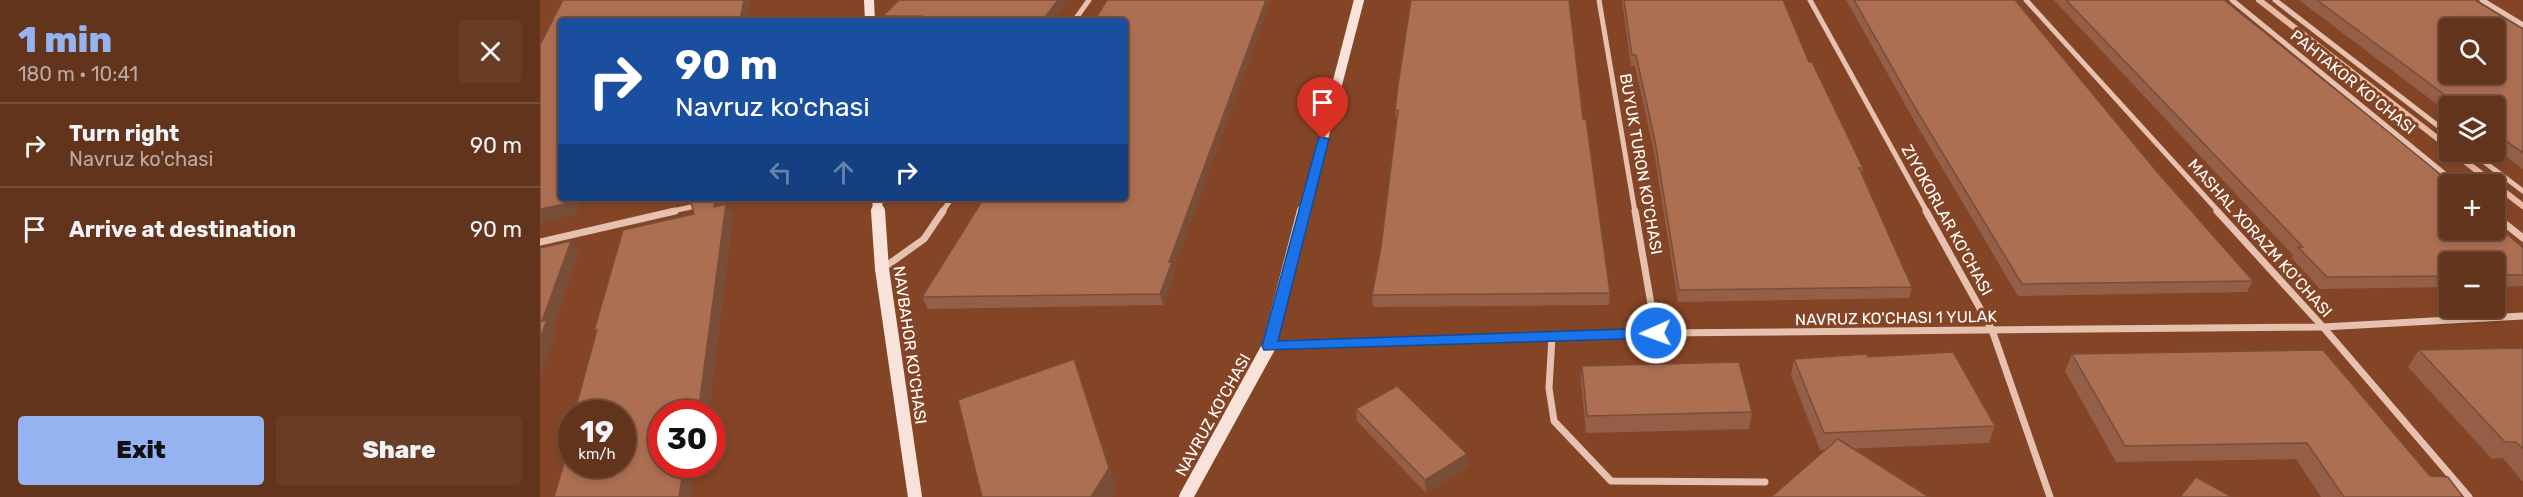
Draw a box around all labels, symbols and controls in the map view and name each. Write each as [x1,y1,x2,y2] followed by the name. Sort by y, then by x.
[18,18,112,61] text: 1 min
[2439,18,2505,318] map controls
[2439,18,2505,84] button: search
[459,20,522,83] button: close
[2287,26,2419,138] street label: PAHTAKOR KO'CHASI
[675,40,778,90] text: 90 m
[576,42,654,120] icon: right
[18,62,138,86] text: 180 m · 10:41
[1616,72,1666,256] street label: BUYUK TURON KO'CHASI
[1297,77,1348,139] pin
[1306,86,1339,119] icon: arrive
[675,91,870,123] text: Navruz ko'chasi
[2439,96,2505,162] button: layers
[69,120,179,147] text: Turn right
[18,129,51,162] icon: right
[470,132,522,159] text: 90 m
[1898,141,1996,299] street label: ZIYOKORLAR KO'CHASI
[69,147,213,171] text: Navruz ko'chasi
[2184,155,2336,321] street label: MASHAL XORAZM KO'CHASI
[764,156,797,189] icon: left
[827,156,860,189] icon: ahead
[890,156,923,189] icon: right
[2439,174,2505,240] button: +
[18,213,51,246] icon: arrive
[69,216,296,243] text: Arrive at destination
[470,216,522,243] text: 90 m
[2439,252,2505,318] button: −
[889,265,931,425] street label: NAVBAHOR KO'CHASI
[1624,301,1688,365] position arrow
[1795,307,1998,329] street label: NAVRUZ KO'CHASI 1 YULAK
[1171,350,1255,480] street label: NAVRUZ KO'CHASI
[648,400,726,478] speed limit sign: 30
[580,414,614,450] text: 19
[18,416,264,485] button: Exit
[276,416,522,485] button: Share
[578,445,616,463] text: km/h

